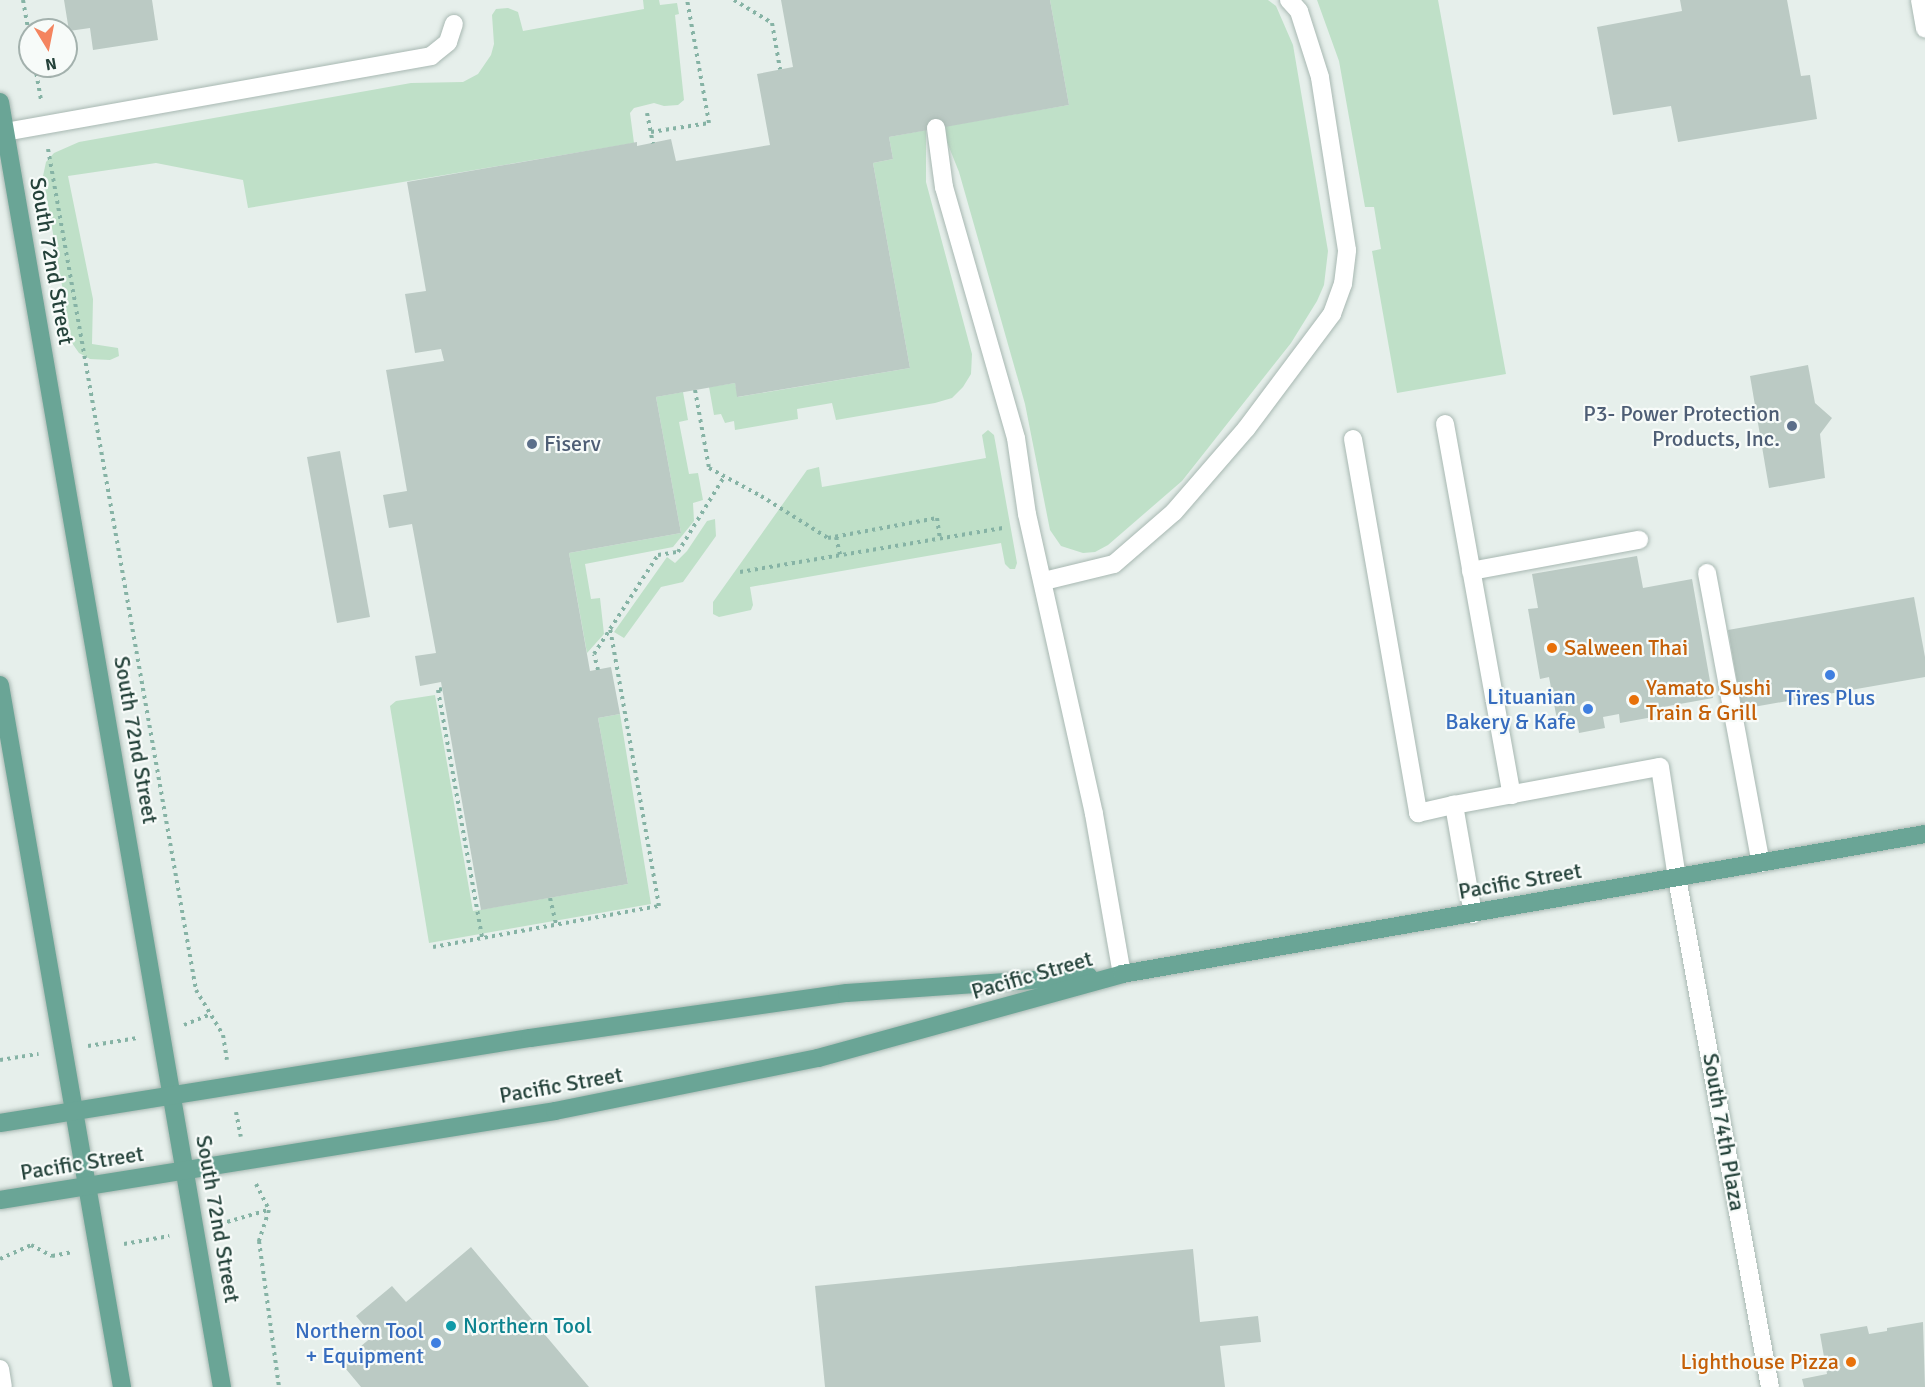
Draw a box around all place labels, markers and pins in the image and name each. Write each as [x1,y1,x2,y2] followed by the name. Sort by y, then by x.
[1583,400,1780,452] place label: P3- Power Protection Products, Inc.
[1785,419,1799,433] marker: P3- Power Protection Products, Inc.
[544,431,601,457] place label: Fiserv
[525,437,539,451] marker: Fiserv
[1564,635,1688,661] place label: Salween Thai
[1545,641,1559,655] marker: Salween Thai
[1823,668,1837,682] marker: Tires Plus
[1646,674,1771,726] place label: Yamato Sushi Train & Grill
[1445,683,1576,734] place label: Lituanian Bakery & Kafe
[1785,685,1875,711] place label: Tires Plus
[1627,693,1641,707] marker: Yamato Sushi Train & Grill
[1581,702,1595,716] marker: Lituanian Bakery & Kafe
[463,1313,592,1339] place label: Northern Tool
[295,1317,424,1368] place label: Northern Tool + Equipment
[444,1319,458,1333] marker: Northern Tool
[429,1336,443,1350] marker: Northern Tool + Equipment
[1680,1349,1839,1375] place label: Lighthouse Pizza
[1844,1355,1858,1369] marker: Lighthouse Pizza

